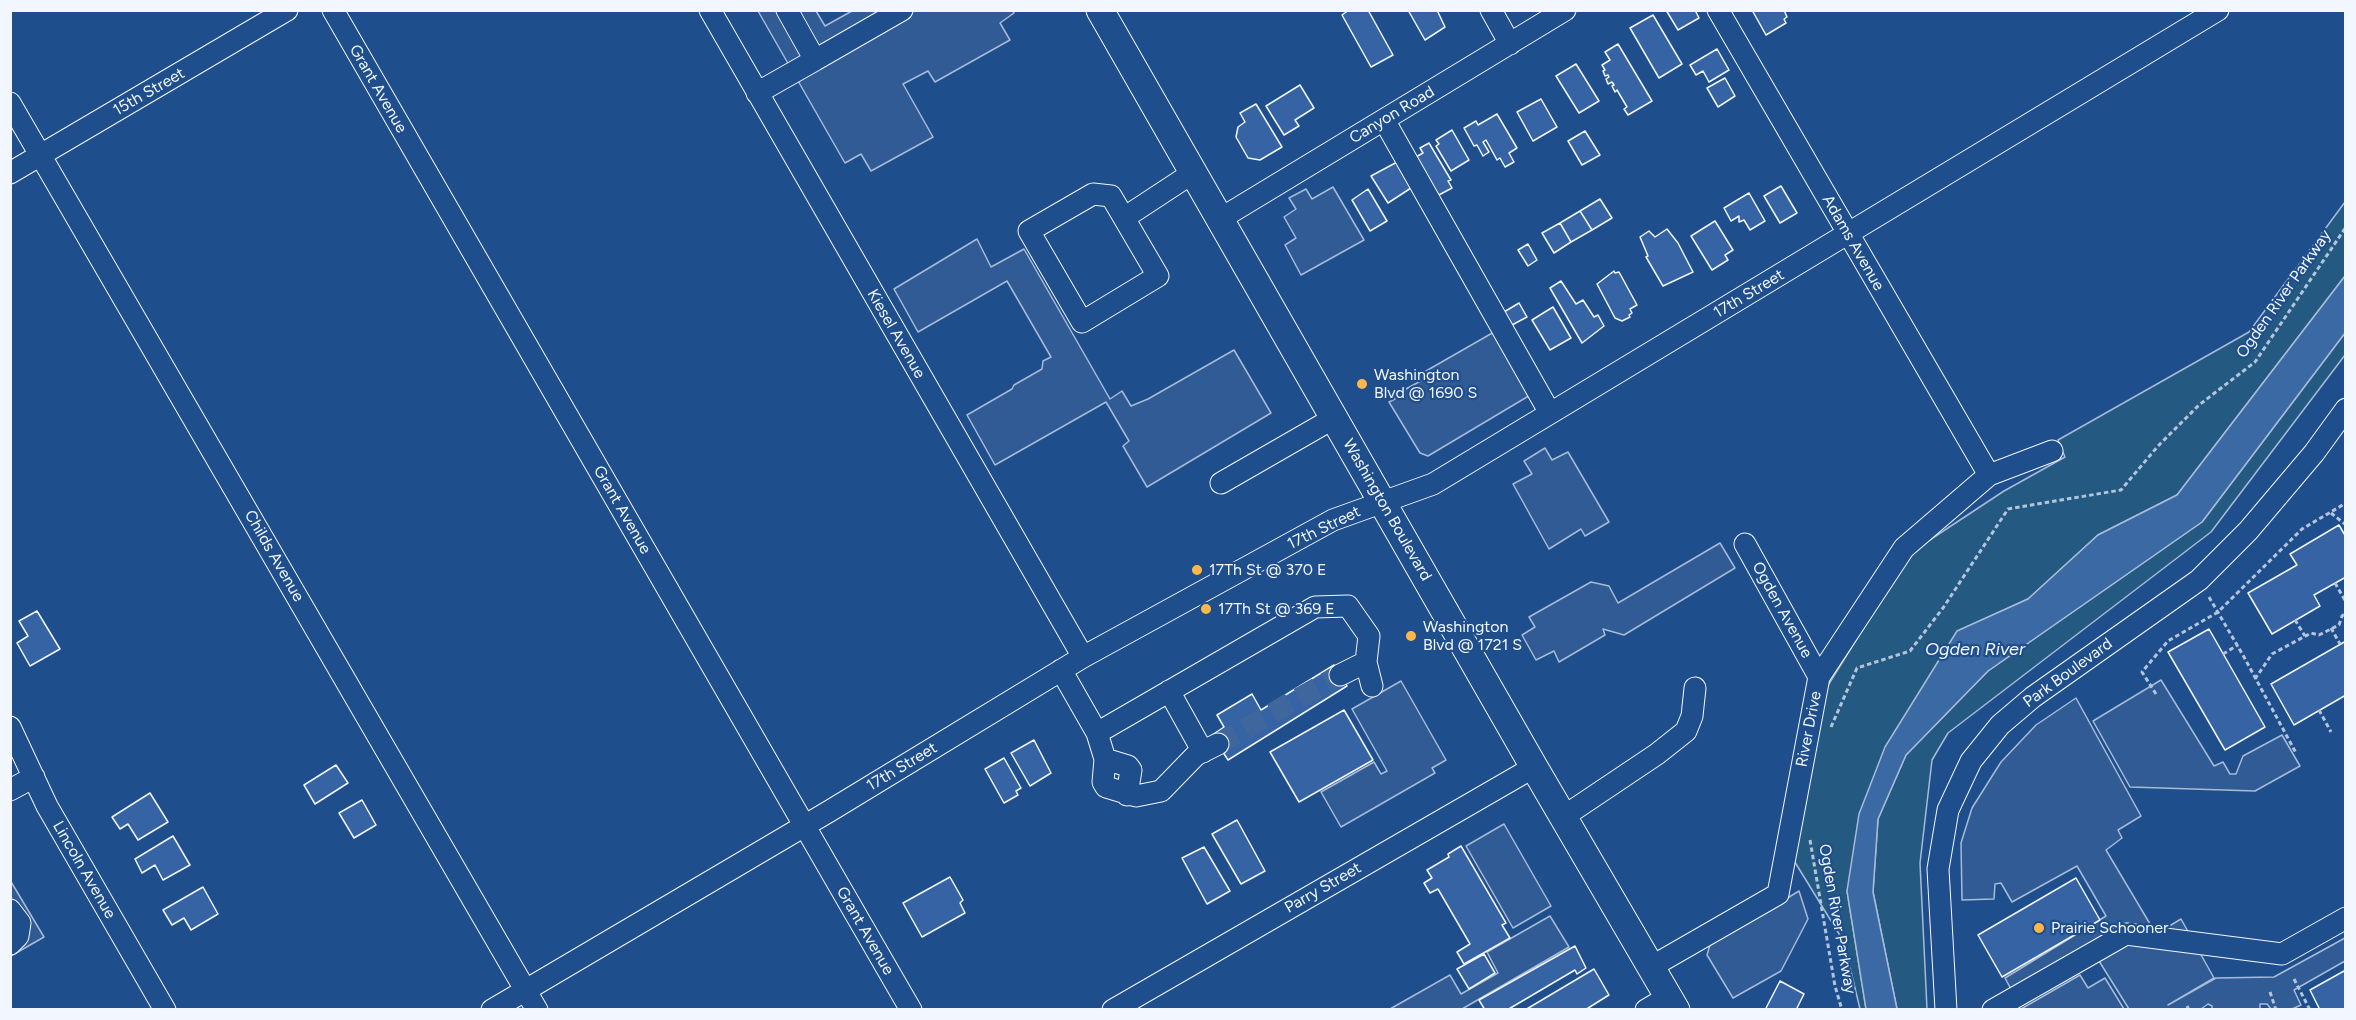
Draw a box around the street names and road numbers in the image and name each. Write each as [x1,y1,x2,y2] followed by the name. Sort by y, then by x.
[345,41,411,137] street label: Grant Avenue
[110,64,188,120] street label: 15th Street
[1346,82,1438,148] street label: Canyon Road
[1818,192,1888,294] street label: Adams Avenue
[2233,226,2335,362] street label: Ogden River Parkway
[1710,265,1788,323] street label: 17th Street
[863,286,929,382] street label: Kiesel Avenue
[1339,436,1435,584] street label: Washington Boulevard
[589,462,655,558] street label: Grant Avenue
[1284,502,1364,554] street label: 17th Street
[240,507,308,605] street label: Childs Avenue
[1748,559,1816,661] street label: Ogden Avenue
[2020,634,2116,712] street label: Park Boulevard
[1792,689,1826,769] street label: River Drive
[863,738,941,796] street label: 17th Street
[48,818,120,922] street label: Lincoln Avenue
[1814,842,1860,996] street label: Ogden River Parkway
[1281,858,1365,918] street label: Parry Street
[832,883,898,979] street label: Grant Avenue

